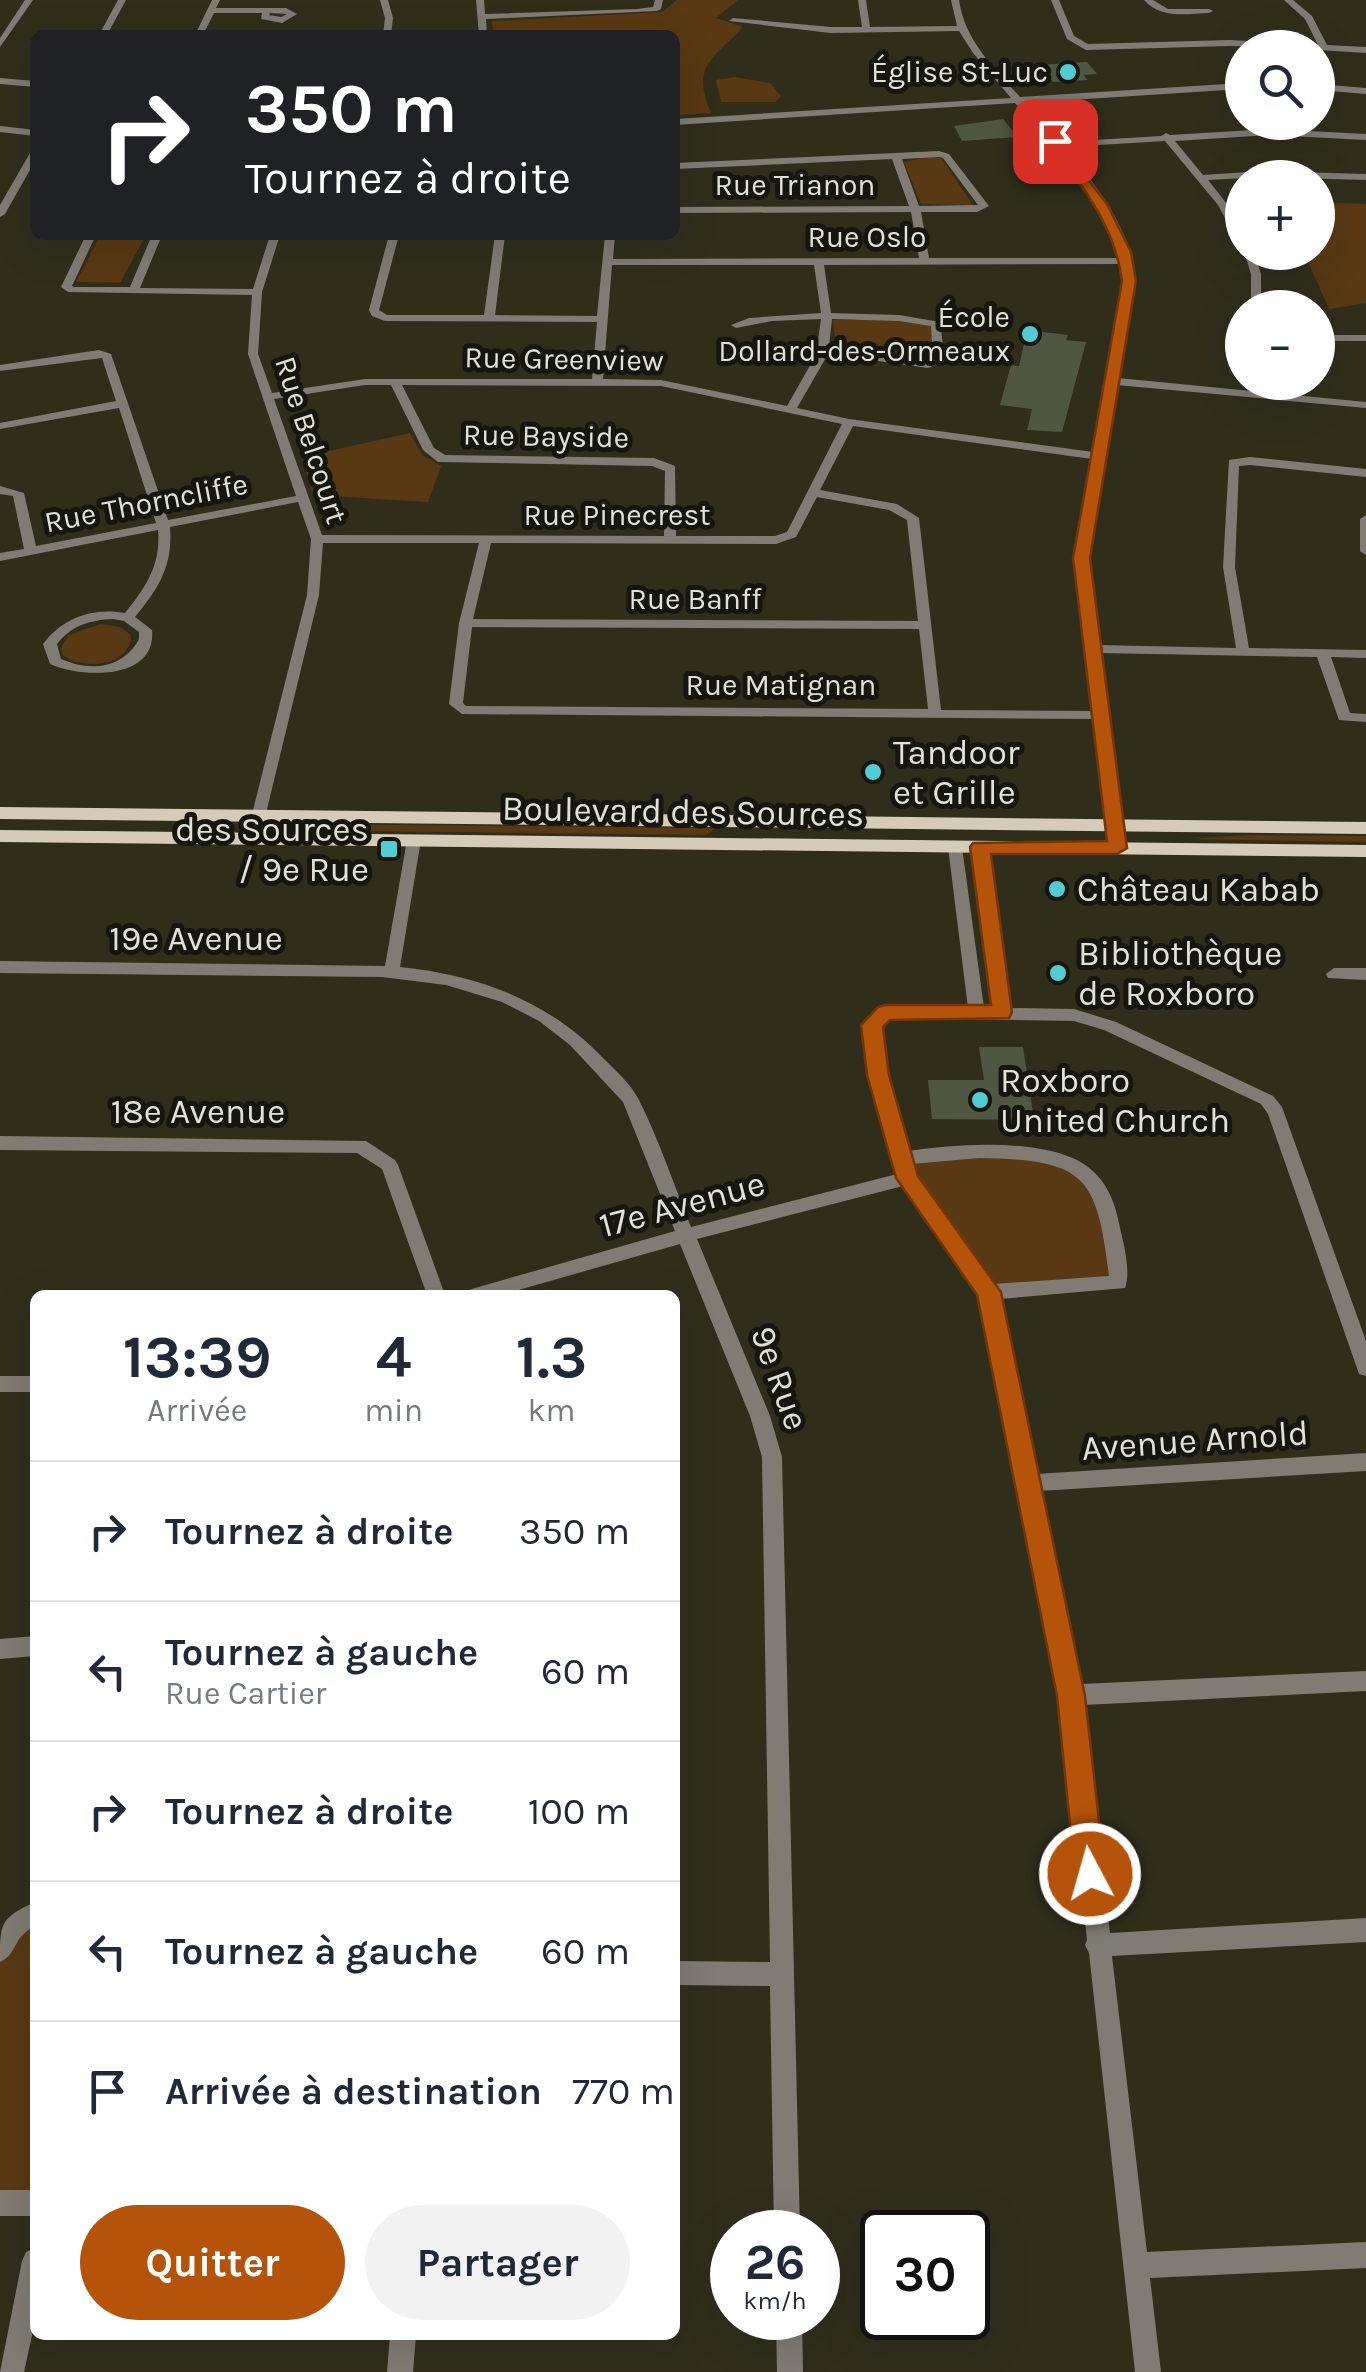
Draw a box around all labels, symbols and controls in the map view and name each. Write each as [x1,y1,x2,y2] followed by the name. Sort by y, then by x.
[1225,30,1335,400] map controls
[1225,30,1335,140] button: search
[871,54,1048,90] place label: Église St-Luc
[1057,61,1079,83] marker: Église St-Luc
[245,68,458,150] text: 350 m
[80,70,210,200] icon: right
[1013,99,1098,184] pin
[1028,114,1083,169] icon: arrive
[245,152,571,204] text: Tournez à droite
[1225,160,1335,270] button: +
[715,167,875,203] street label: Rue Trianon
[808,219,927,255] street label: Rue Oslo
[1225,290,1335,400] button: −
[718,299,1010,369] place label: École Dollard-des-Ormeaux
[1019,323,1041,345] marker: École Dollard-des-Ormeaux
[464,339,664,379] street label: Rue Greenview
[267,352,355,528] street label: Rue Belcourt
[463,417,629,455] street label: Rue Bayside
[41,466,251,540] street label: Rue Thorncliffe
[524,497,710,533] street label: Rue Pinecrest
[629,581,762,617] street label: Rue Banff
[686,667,876,703] street label: Rue Matignan
[893,732,1020,813] place label: Tandoor et Grille
[862,761,884,783] marker: Tandoor et Grille
[501,788,865,835] street label: Boulevard des Sources
[175,809,369,890] place label: des Sources / 9e Rue
[378,838,400,860] marker: des Sources / 9e Rue
[1077,869,1320,910] place label: Château Kabab
[1046,878,1068,900] marker: Château Kabab
[109,918,283,959] street label: 19e Avenue
[1078,933,1282,1014] place label: Bibliothèque de Roxboro
[1047,962,1069,984] marker: Bibliothèque de Roxboro
[1000,1060,1230,1141] place label: Roxboro United Church
[969,1089,991,1111] marker: Roxboro United Church
[111,1091,285,1132] street label: 18e Avenue
[595,1163,769,1246] street label: 17e Avenue
[742,1321,817,1436] street label: 9e Rue
[123,1322,272,1392] text: 13:39
[376,1322,411,1392] text: 4
[516,1322,587,1392] text: 1.3
[147,1392,247,1429] text: Arrivée
[364,1392,423,1429] text: min
[528,1392,575,1429] text: km
[1080,1412,1310,1469] street label: Avenue Arnold
[80,1504,135,1559] icon: right
[165,1509,453,1554] text: Tournez à droite
[519,1509,630,1554] text: 350 m
[165,1630,478,1675] text: Tournez à gauche
[80,1644,135,1699] icon: left
[541,1649,630,1694] text: 60 m
[165,1675,326,1712] text: Rue Cartier
[80,1784,135,1839] icon: right
[165,1789,453,1834] text: Tournez à droite
[528,1789,630,1834] text: 100 m
[1038,1822,1142,1926] position arrow
[80,1924,135,1979] icon: left
[165,1929,478,1974] text: Tournez à gauche
[541,1929,630,1974] text: 60 m
[80,2064,135,2119] icon: arrive
[165,2069,542,2114] text: Arrivée à destination
[572,2069,675,2114] text: 770 m
[80,2205,345,2320] button: Quitter
[365,2205,630,2320] button: Partager
[860,2210,990,2340] speed limit sign: 30
[745,2233,805,2292] text: 26
[743,2286,807,2315] text: km/h

